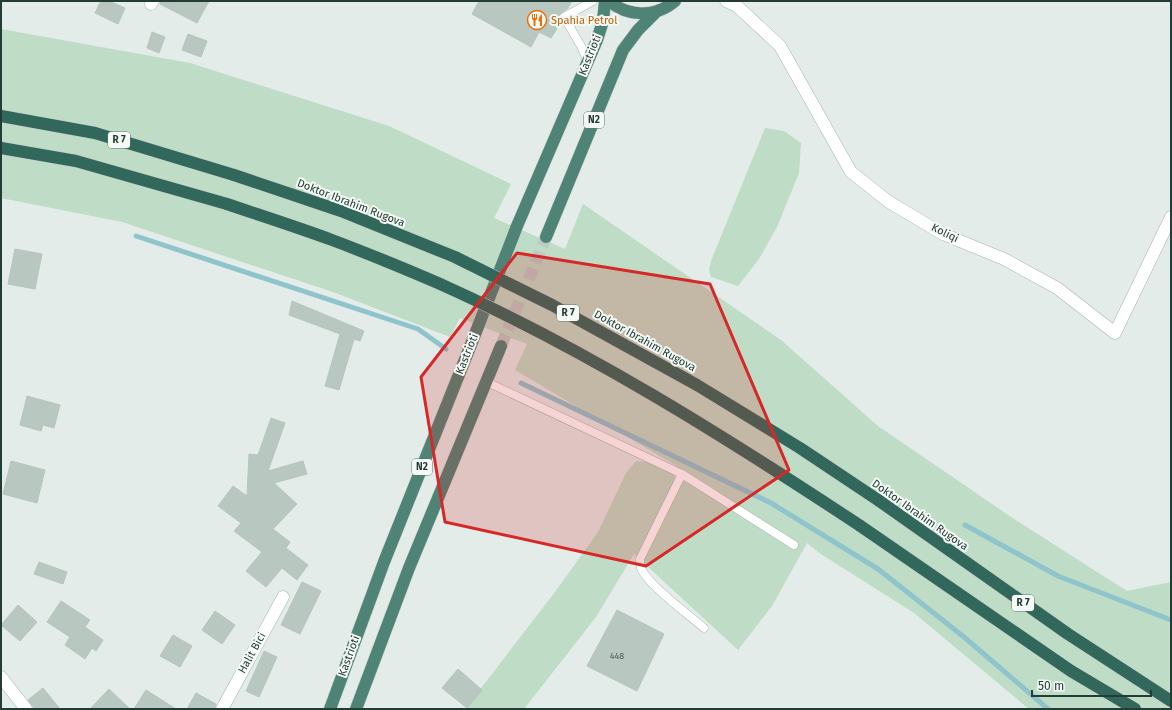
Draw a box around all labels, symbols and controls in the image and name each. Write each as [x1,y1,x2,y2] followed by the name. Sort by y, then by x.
[526,9,548,31] restaurant icon: Spahia Petrol
[551,14,617,27] place label: Spahia Petrol
[576,33,604,77] street label: Kastrioti
[584,112,604,128] road number: N2
[108,132,130,148] road number: R 7
[295,176,407,230] street label: Doktor Ibrahim Rugova
[929,221,961,245] street label: Koliqi
[557,305,579,321] road number: R 7
[592,308,698,374] street label: Doktor Ibrahim Rugova
[453,332,481,376] street label: Kastrioti
[412,459,432,475] road number: N2
[869,477,971,553] street label: Doktor Ibrahim Rugova
[1012,595,1034,611] road number: R 7
[235,630,269,676] street label: Halit Bici
[336,634,362,678] street label: Kastrioti
[610,651,624,661] house number: 448
[1032,672,1151,698] scale bar
[1038,679,1064,693] text: 50 m

